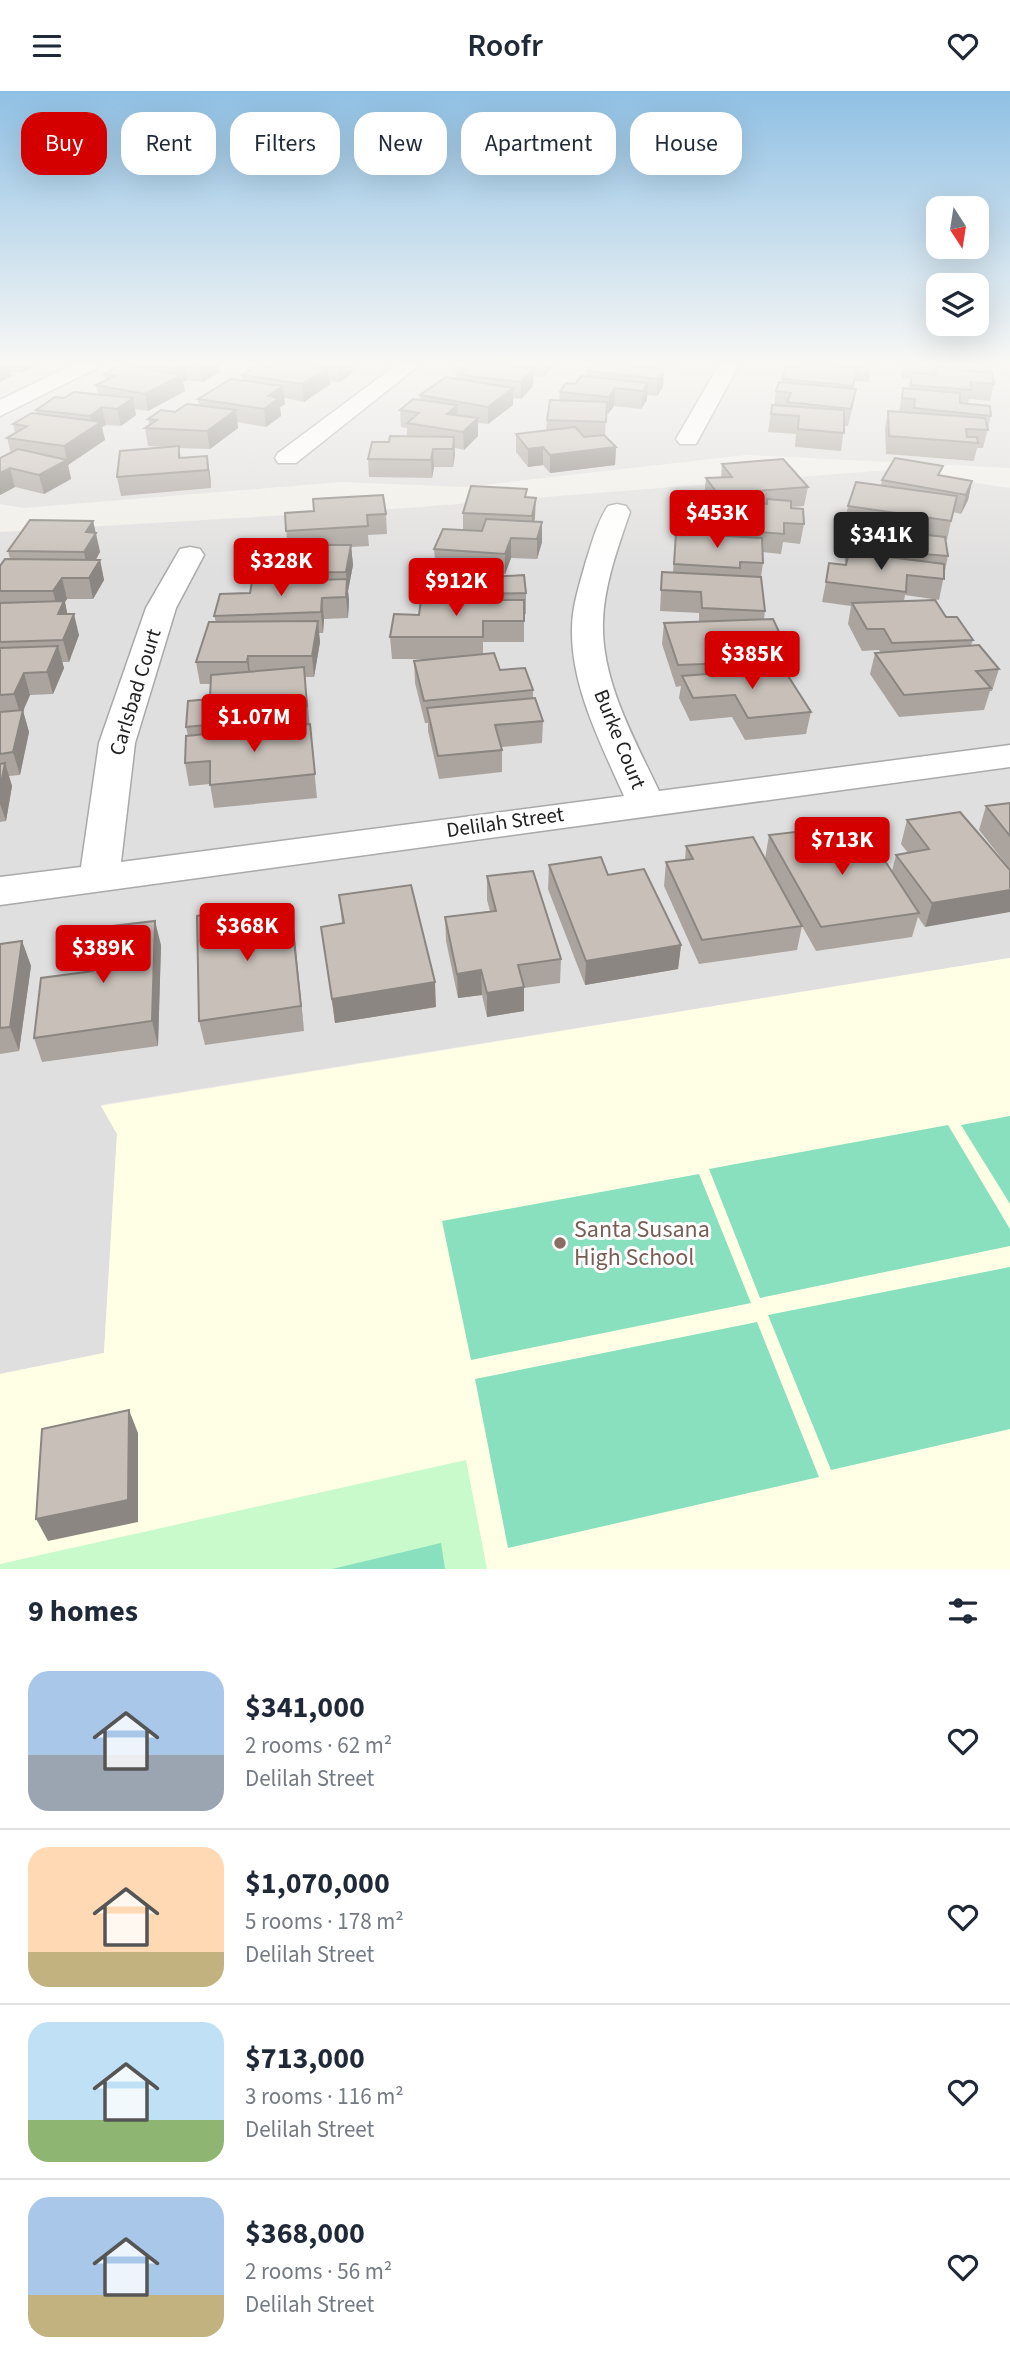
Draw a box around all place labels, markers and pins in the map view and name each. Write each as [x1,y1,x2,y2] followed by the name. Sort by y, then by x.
[668,491,766,550] pin: $453K
[832,512,930,572] pin: $341K
[232,539,330,598] pin: $328K
[407,559,505,618] pin: $912K
[703,631,801,691] pin: $385K
[197,695,311,754] pin: $1.07M
[793,817,891,877] pin: $713K
[198,903,296,963] pin: $368K
[54,925,152,985] pin: $389K
[574,1212,710,1275] place label: Santa Susana High School
[552,1235,568,1251] marker: Santa Susana High School

